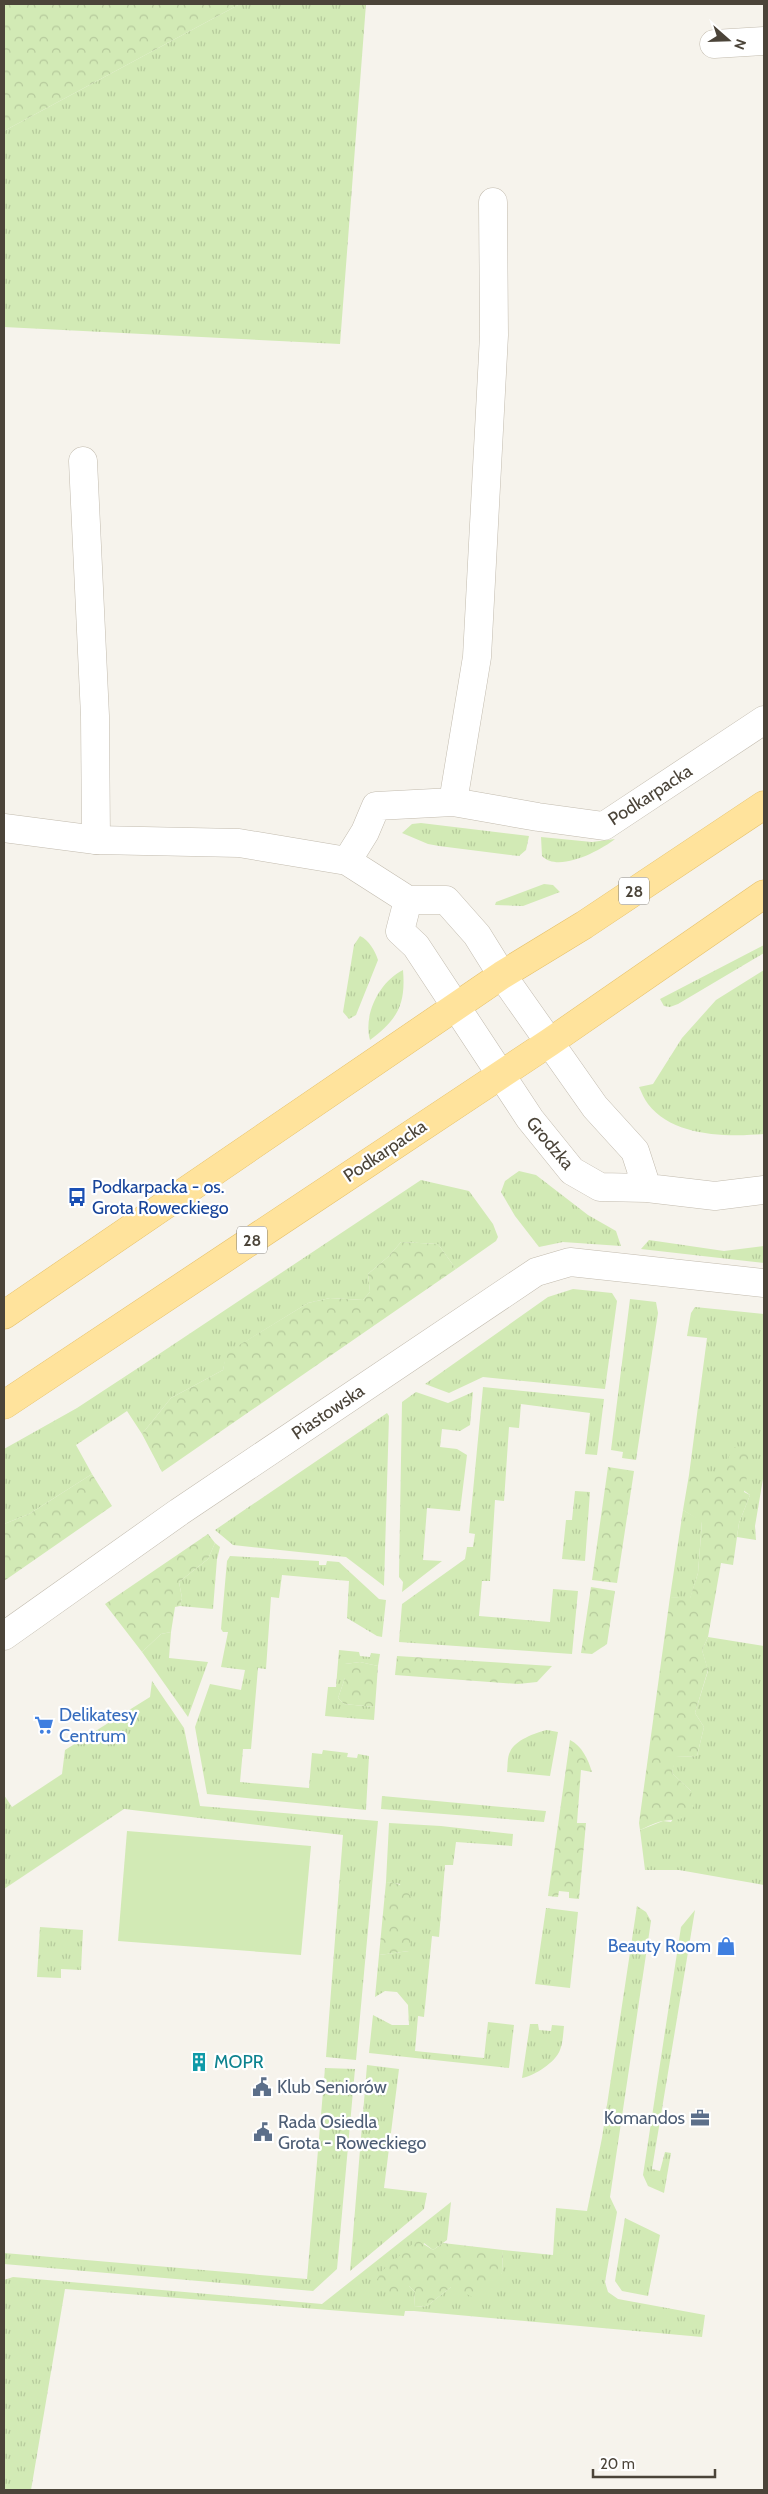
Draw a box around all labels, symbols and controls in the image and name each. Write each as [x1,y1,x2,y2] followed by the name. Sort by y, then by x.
[703,15,753,65] north arrow
[730,37,750,52] text: N
[604,760,696,830] street label: Podkarpacka
[619,878,649,904] road number: 28
[522,1112,579,1174] street label: Grodzka
[339,1115,431,1187] street label: Podkarpacka
[92,1176,229,1219] place label: Podkarpacka - os. Grota Roweckiego
[66,1186,88,1208] bus stop icon: Podkarpacka - os. Grota Roweckiego
[237,1226,267,1254] road number: 28
[287,1379,369,1444] street label: Piastowska
[59,1704,137,1747] place label: Delikatesy Centrum
[33,1714,55,1736] supermarket icon: Delikatesy Centrum
[608,1935,711,1957] place label: Beauty Room
[715,1935,737,1957] shop icon: Beauty Room
[188,2051,210,2073] building icon: MOPR
[214,2051,264,2073] place label: MOPR
[251,2076,273,2098] public building icon: Klub Seniorów
[277,2076,387,2098] place label: Klub Seniorów
[604,2107,685,2129] place label: Komandos
[689,2107,711,2129] office icon: Komandos
[278,2111,426,2154] place label: Rada Osiedla Grota - Roweckiego
[252,2121,274,2143] public building icon: Rada Osiedla Grota - Roweckiego
[593,2446,716,2478] scale bar
[600,2455,635,2473] text: 20 m

